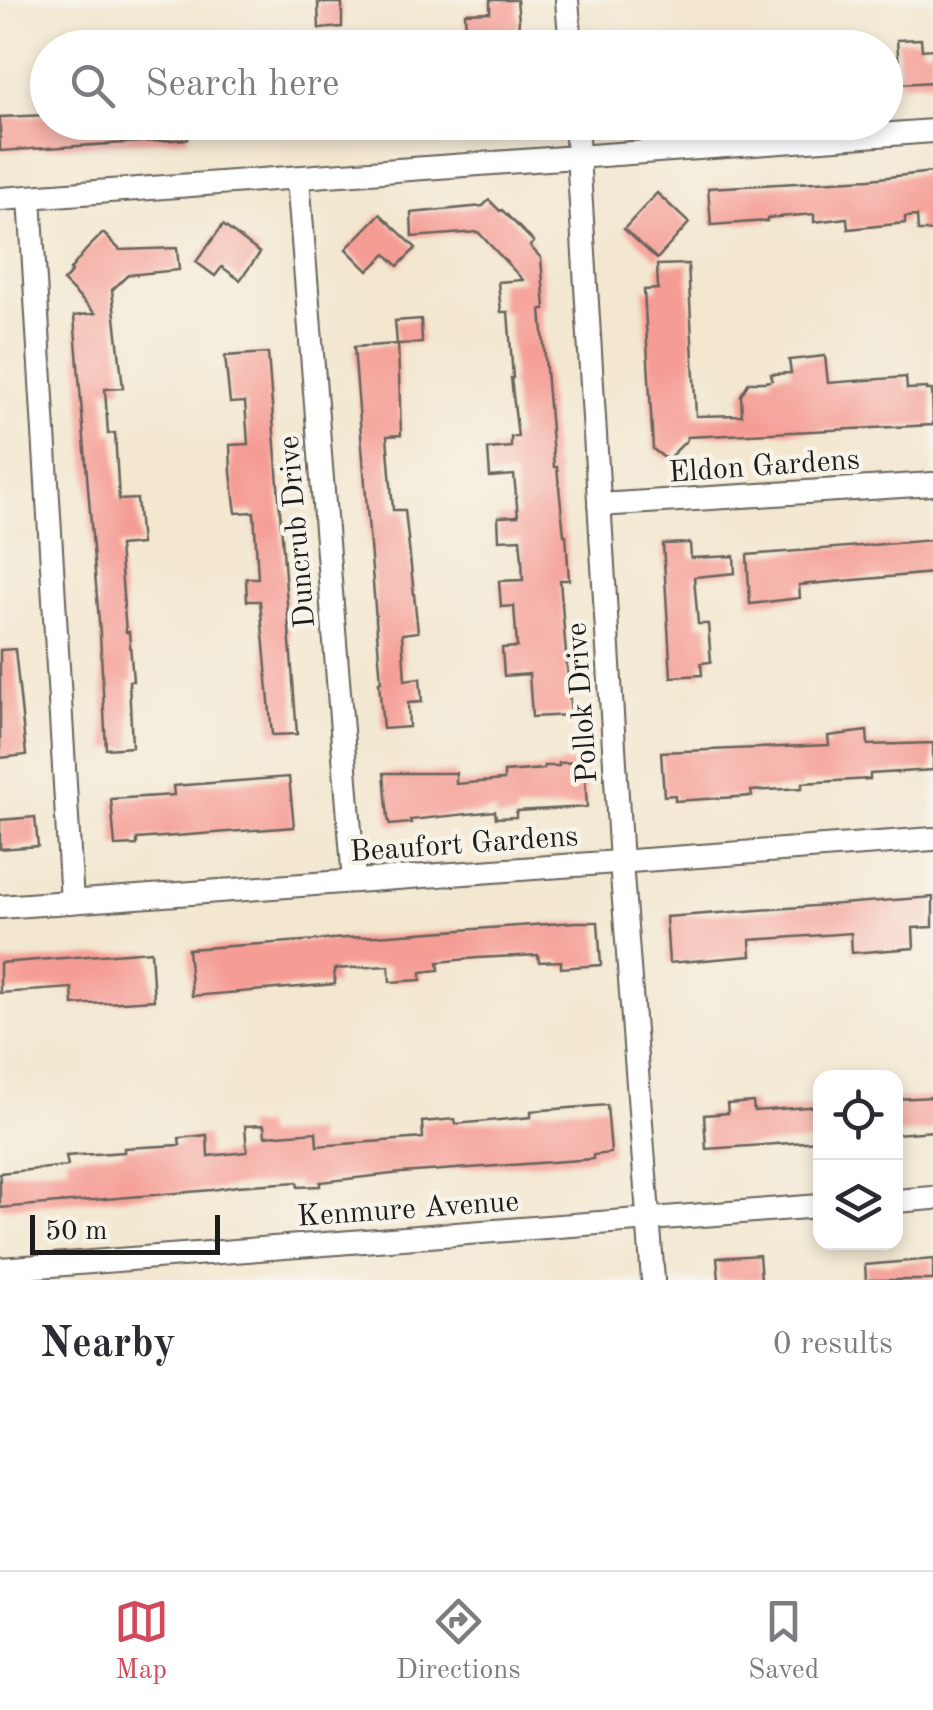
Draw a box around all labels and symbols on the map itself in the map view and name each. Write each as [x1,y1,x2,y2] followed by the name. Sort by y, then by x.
[275,434,321,629] street label: Duncrub Drive
[668,445,861,489] street label: Eldon Gardens
[562,622,604,784] street label: Pollok Drive
[349,822,579,868] street label: Beaufort Gardens
[296,1187,520,1233] street label: Kenmure Avenue
[30,1210,220,1254] scale bar

